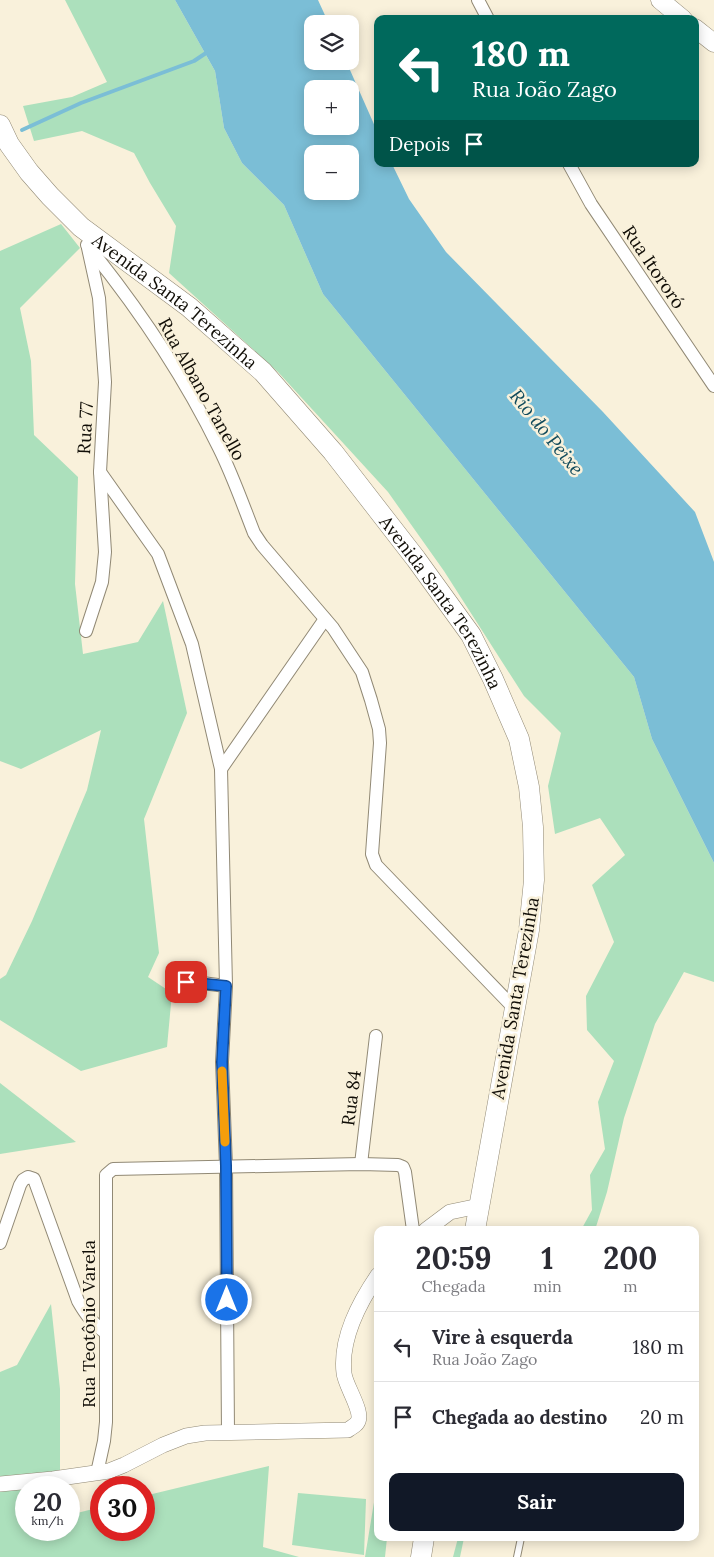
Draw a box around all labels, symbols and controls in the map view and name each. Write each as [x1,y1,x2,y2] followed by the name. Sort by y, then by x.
[304,15,359,200] map controls
[304,15,359,70] button: layers
[472,31,570,76] text: 180 m
[389,35,454,100] icon: left
[472,75,617,103] text: Rua João Zago
[304,80,359,135] button: +
[460,130,488,158] icon: arrive
[389,132,450,156] text: Depois
[304,145,359,200] button: −
[618,221,690,313] street label: Rua Itororó
[87,228,263,374] street label: Avenida Santa Terezinha
[153,314,251,464] street label: Rua Albano Tanello
[505,384,589,480] water label: Rio do Peixe
[72,401,98,455] street label: Rua 77
[374,510,507,692] street label: Avenida Santa Terezinha
[486,895,544,1102] street label: Avenida Santa Terezinha
[165,961,207,1003] pin
[172,968,200,996] icon: arrive
[336,1069,366,1127] street label: Rua 84
[416,1239,492,1277] text: 20:59
[541,1239,554,1277] text: 1
[603,1239,657,1277] text: 200
[77,1240,100,1408] street label: Rua Teotônio Varela
[200,1273,252,1325] position arrow
[421,1276,486,1296] text: Chegada
[533,1276,562,1296] text: min
[623,1276,638,1296] text: m
[432,1325,573,1349] text: Vire à esquerda
[389,1333,417,1361] icon: left
[633,1335,684,1359] text: 180 m
[432,1349,537,1369] text: Rua João Zago
[389,1403,417,1431] icon: arrive
[432,1405,607,1429] text: Chegada ao destino
[640,1405,684,1429] text: 20 m
[389,1473,684,1531] button: Sair
[90,1476,155,1541] speed limit sign: 30
[33,1486,62,1518] text: 20
[31,1513,64,1528] text: km/h

